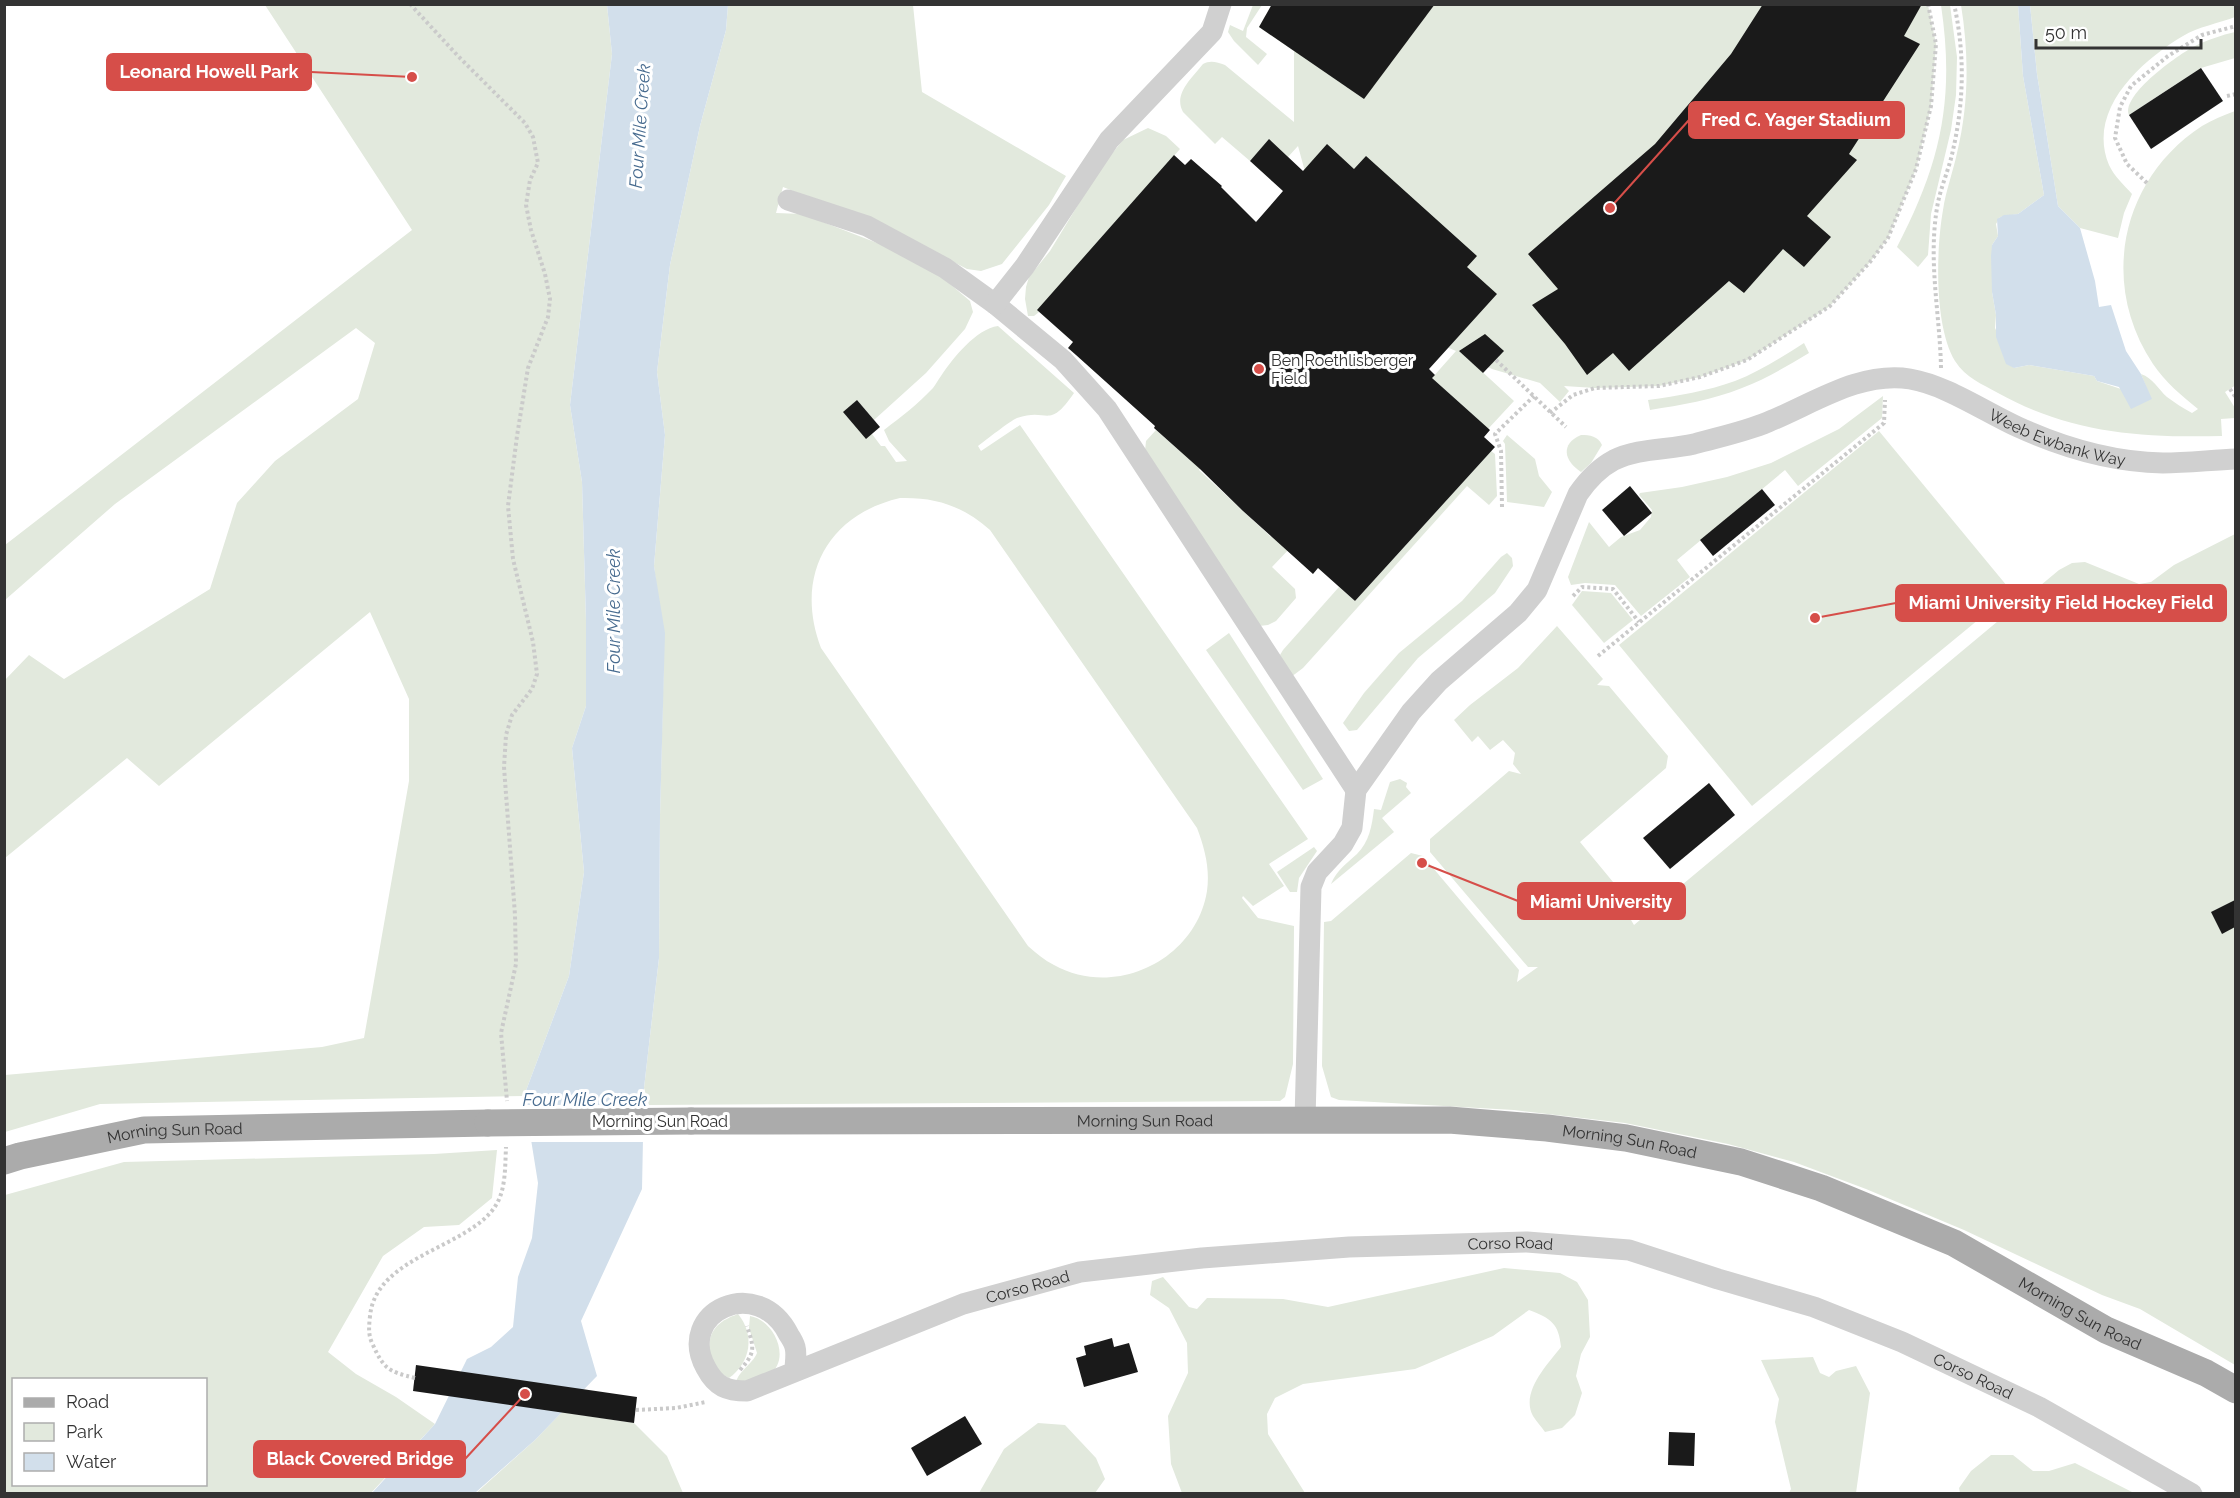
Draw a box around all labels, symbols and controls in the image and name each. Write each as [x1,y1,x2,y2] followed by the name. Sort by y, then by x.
[2036,12,2201,50] scale bar
[2045,22,2087,43] text: 50 m
[107,54,311,90] callout: Leonard Howell Park
[119,61,300,82] text: Leonard Howell Park
[625,63,654,189] water label: Four Mile Creek
[1689,102,1904,138] callout: Fred C. Yager Stadium
[1701,109,1891,130] text: Fred C. Yager Stadium
[1271,351,1414,388] place label: Ben Roethlisberger Field
[1252,362,1266,376] marker: Ben Roethlisberger Field
[1986,405,2127,470] street label: Weeb Ewbank Way
[603,548,624,673] water label: Four Mile Creek
[1896,585,2226,621] callout: Miami University Field Hockey Field
[1909,592,2213,613] text: Miami University Field Hockey Field
[1518,883,1685,919] callout: Miami University
[1530,891,1672,912] text: Miami University
[523,1089,648,1110] water label: Four Mile Creek
[1077,1111,1213,1130] street label: Morning Sun Road
[592,1112,728,1131] street label: Morning Sun Road
[105,1119,243,1148] street label: Morning Sun Road
[1561,1121,1699,1163] street label: Morning Sun Road
[1467,1233,1554,1254] street label: Corso Road
[984,1266,1072,1307] street label: Corso Road
[2015,1273,2144,1354] street label: Morning Sun Road
[1930,1349,2016,1403] street label: Corso Road
[12,1378,207,1486] legend
[66,1391,109,1412] text: Road
[66,1421,103,1442] text: Park
[254,1441,465,1477] callout: Black Covered Bridge
[266,1448,454,1469] text: Black Covered Bridge
[66,1451,117,1472] text: Water

